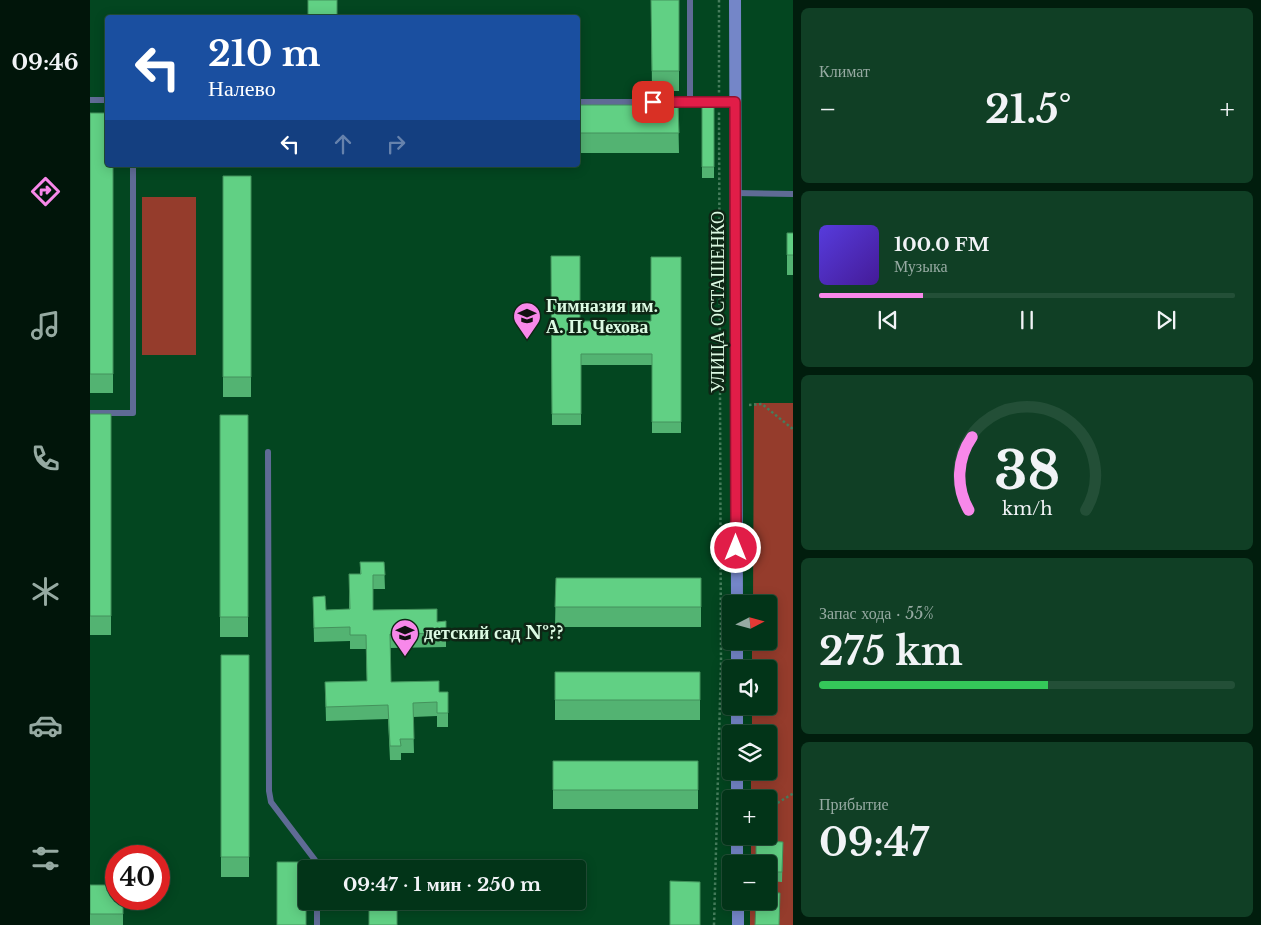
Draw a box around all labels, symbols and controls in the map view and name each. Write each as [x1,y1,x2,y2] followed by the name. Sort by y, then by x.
[208,32,321,75] text: 210 m
[125,35,190,100] icon: left
[11,49,79,76] text: 09:46
[819,61,870,81] text: Климат
[208,75,276,102] text: Налево
[632,81,674,123] pin
[985,86,1071,133] text: 21.5°
[639,88,667,116] icon: arrive
[819,92,837,127] text: −
[1220,92,1235,127] text: +
[276,130,304,158] icon: left
[329,130,357,158] icon: ahead
[382,130,410,158] icon: right
[28,174,63,209] icon: directions
[707,211,729,393] street label: УЛИЦА ОСТАШЕНКО
[894,233,989,256] text: 100.0 FM
[894,256,948,276] text: Музыка
[546,295,658,338] place label: Гимназия им. А. П. Чехова
[512,301,542,340] school or university icon: Гимназия им. А. П. Чехова
[874,306,902,334] icon: previous
[1013,306,1041,334] icon: pause
[1152,306,1180,334] icon: next
[28,308,63,343] icon: music
[994,439,1060,503] text: 38
[28,441,63,476] icon: phone
[1002,498,1052,520] text: km/h
[709,521,761,573] position arrow
[28,574,63,609] icon: climate
[722,595,778,650] north arrow
[722,595,777,910] map controls
[819,603,934,623] text: Запас хода · 55%
[390,618,420,657] school or university icon: детский сад №??
[424,622,563,644] place label: детский сад №??
[819,628,963,675] text: 275 km
[722,660,777,715] button: sound
[28,708,63,743] icon: car
[722,725,777,780] button: layers
[722,790,777,845] button: +
[819,794,889,814] text: Прибытие
[819,819,929,866] text: 09:47
[28,841,63,876] icon: filters
[105,845,170,910] speed limit sign: 40
[722,855,777,910] button: −
[343,873,541,896] text: 09:47 · 1 мин · 250 m

